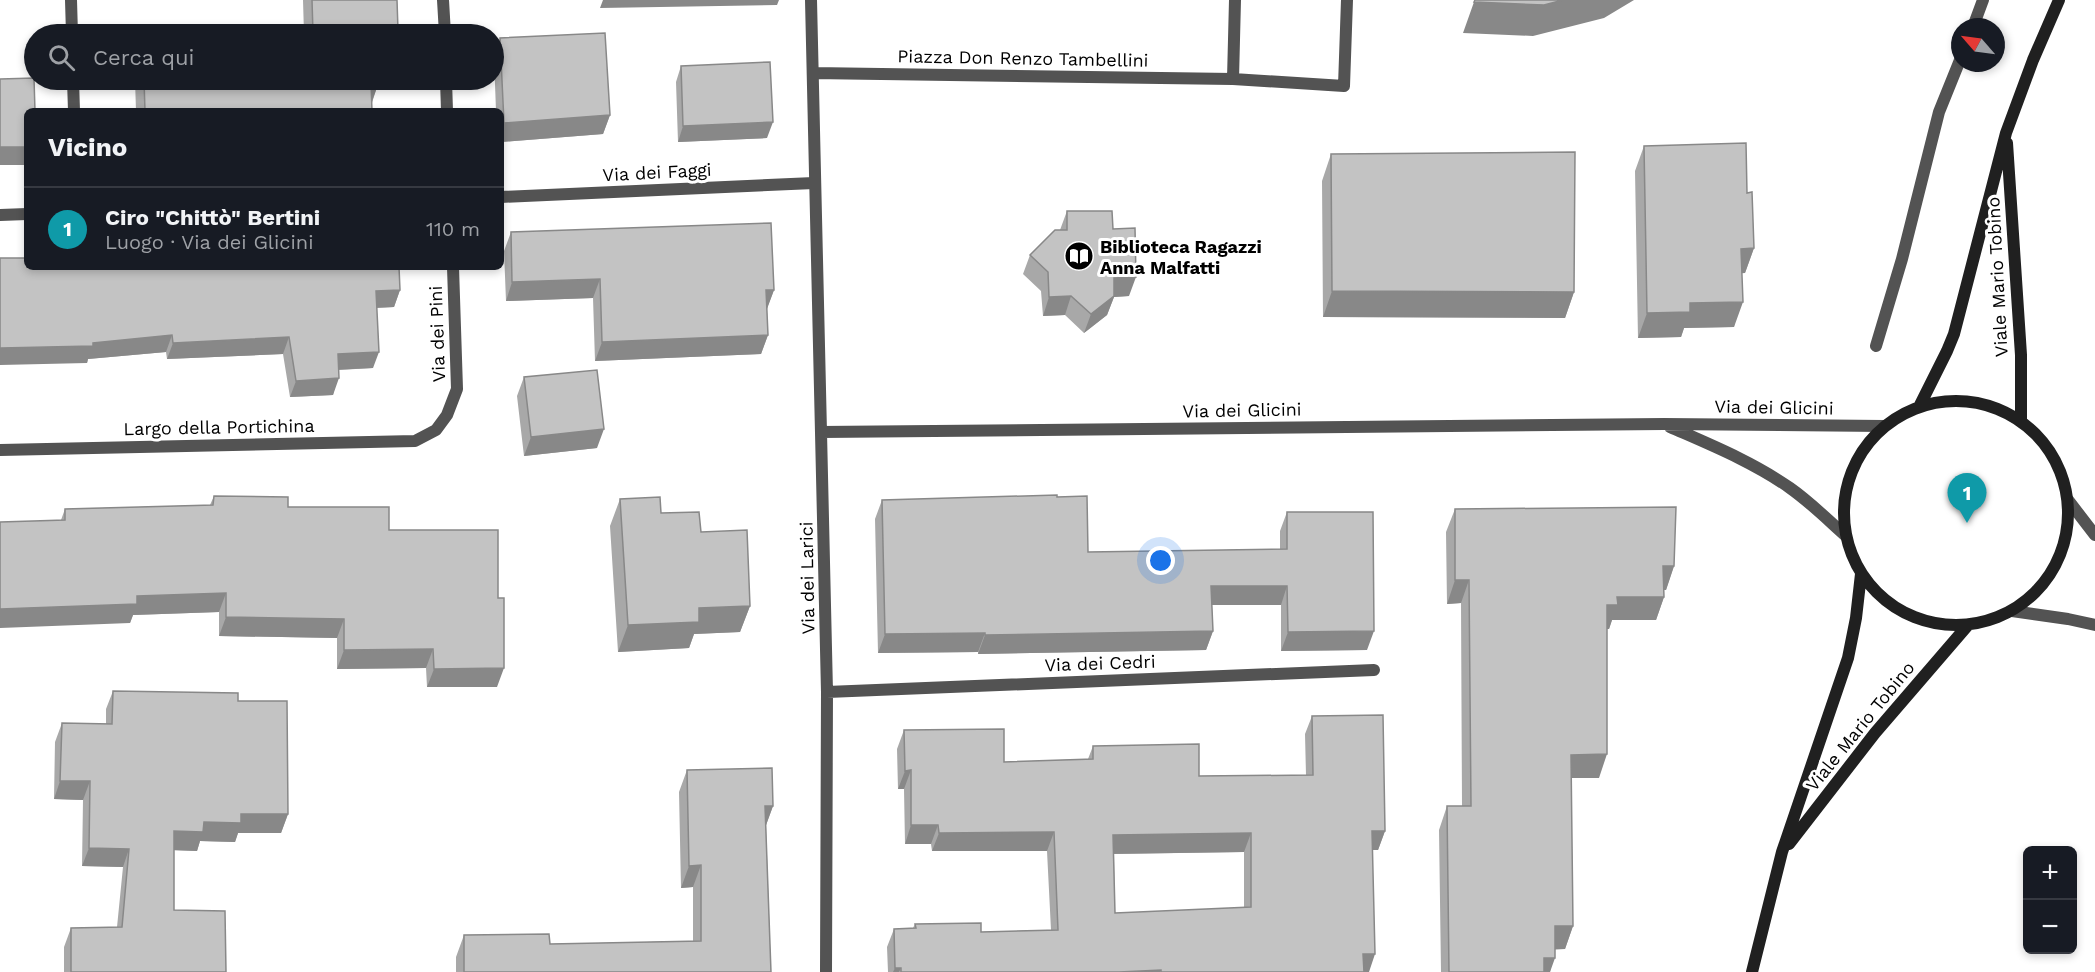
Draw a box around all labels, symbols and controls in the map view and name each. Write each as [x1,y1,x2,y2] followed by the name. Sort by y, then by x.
[1951,18,2005,72] north arrow
[24,24,504,90] search box
[45,41,78,74] icon: search
[93,45,194,70] text: Cerca qui
[897,45,1149,71] street label: Piazza Don Renzo Tambellini
[48,132,127,162] text: Vicino
[602,159,712,185] street label: Via dei Faggi
[1982,196,2012,358] street label: Viale Mario Tobino
[105,205,320,230] text: Ciro "Chittò" Bertini
[63,217,72,241] text: 1
[426,217,480,241] text: 110 m
[105,230,314,254] text: Luogo · Via dei Glicini
[1100,236,1262,278] place label: Biblioteca Ragazzi Anna Malfatti
[1063,240,1095,272] library icon: Biblioteca Ragazzi Anna Malfatti
[425,285,449,383] street label: Via dei Pini
[1714,395,1834,419] street label: Via dei Glicini
[1182,398,1302,422] street label: Via dei Glicini
[123,415,315,439] street label: Largo della Portichina
[1948,474,1986,523] pin: 1
[796,521,818,635] street label: Via dei Larici
[1146,546,1175,575] your location
[1044,651,1156,675] street label: Via dei Cedri
[1801,657,1919,795] street label: Viale Mario Tobino
[2023,846,2077,954] map controls
[2023,846,2077,900] button: +
[2023,900,2077,954] button: −

